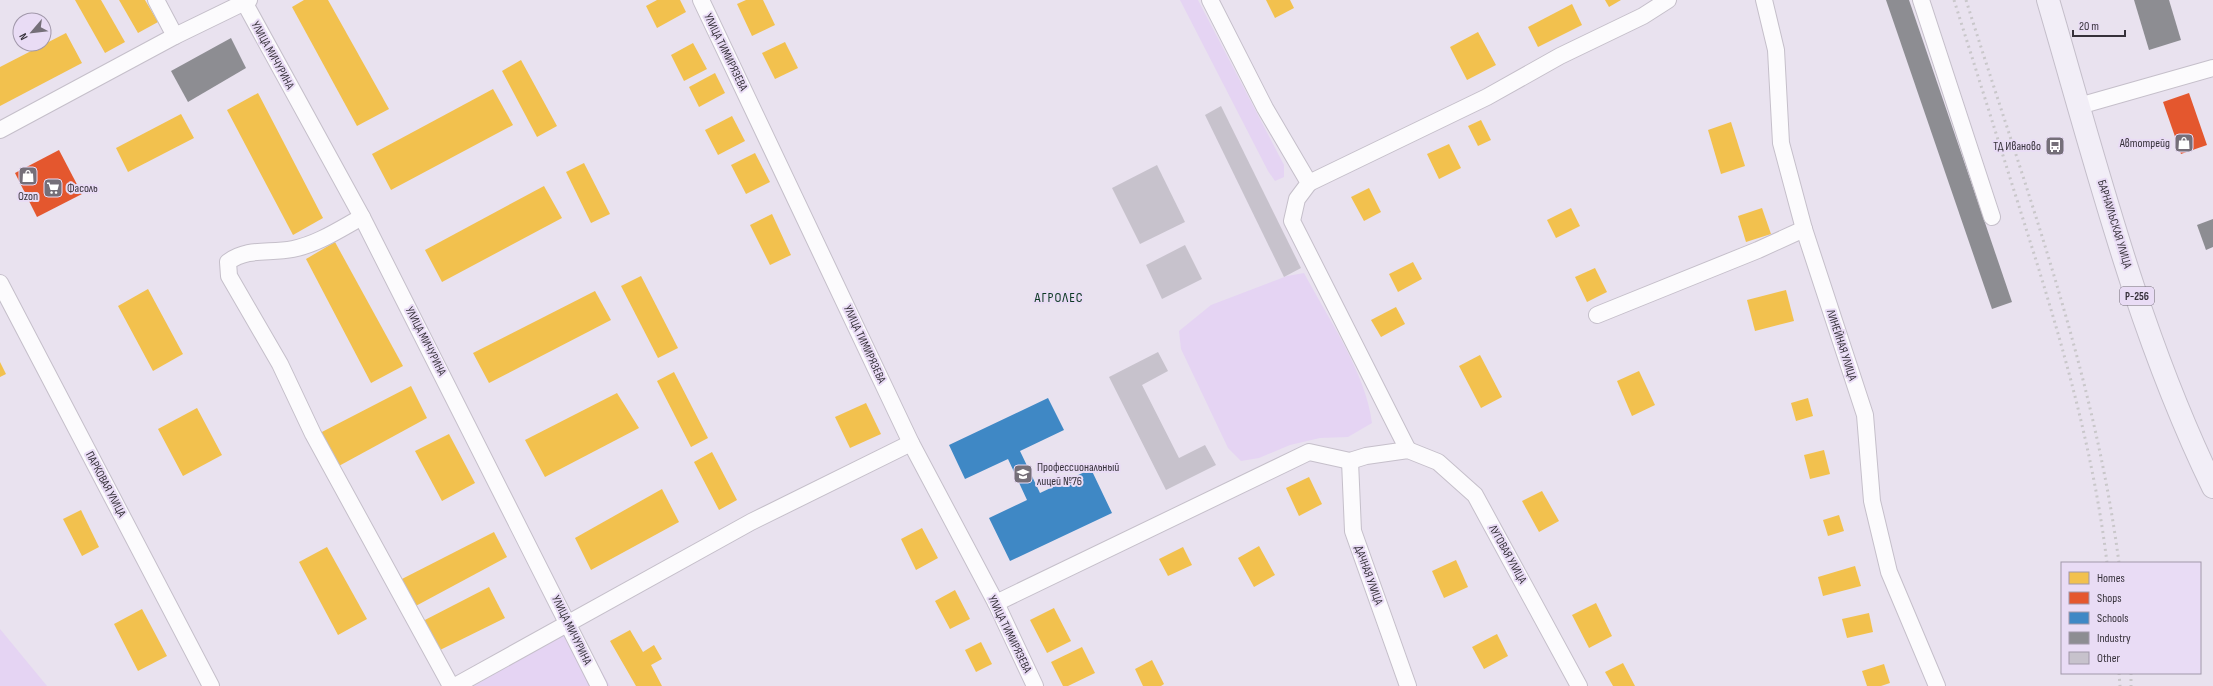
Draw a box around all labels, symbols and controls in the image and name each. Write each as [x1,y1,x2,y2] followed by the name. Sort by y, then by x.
[700,11,751,94] street label: УЛИЦА ТИМИРЯЗЕВА
[12,12,52,52] north arrow
[2073,12,2125,38] scale bar
[248,19,298,93] street label: УЛИЦА МИЧУРИНА
[2079,19,2099,34] text: 20 m
[16,31,31,42] text: N
[2173,132,2195,154] shop icon: Автотрейд
[2044,135,2066,157] bus stop icon: ТД Иваново
[2119,136,2170,151] place label: Автотрейд
[1993,139,2041,154] place label: ТД Иваново
[17,165,39,187] shop icon: Ozon
[42,177,64,199] supermarket icon: Фасоль
[2094,178,2135,271] street label: БАРНАУЛЬСКАЯ УЛИЦА
[67,181,98,196] place label: Фасоль
[18,189,38,204] place label: Ozon
[2120,287,2154,305] road number: Р-256
[1033,289,1084,306] district label: АГРОЛЕС
[840,303,890,386] street label: УЛИЦА ТИМИРЯЗЕВА
[402,304,450,379] street label: УЛИЦА МИЧУРИНА
[1823,307,1860,383] street label: ЛИНЕЙНАЯ УЛИЦА
[82,449,130,520] street label: ПАРКОВАЯ УЛИЦА
[1037,460,1119,489] place label: Профессиональный лицей №76
[1012,463,1034,485] school or university icon: Профессиональный лицей №76
[1485,521,1530,587] street label: ЛУГОВАЯ УЛИЦА
[1351,543,1386,608] street label: ДАЧНАЯ УЛИЦА
[2061,562,2201,674] legend
[2097,571,2125,586] text: Homes
[2097,591,2122,606] text: Shops
[548,593,595,668] street label: УЛИЦА МИЧУРИНА
[984,593,1035,676] street label: УЛИЦА ТИМИРЯЗЕВА
[2097,611,2129,626] text: Schools
[2097,631,2131,646] text: Industry
[2097,651,2121,666] text: Other

